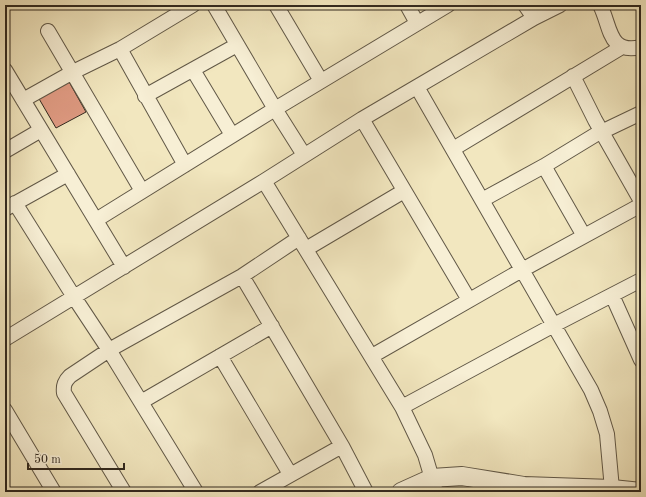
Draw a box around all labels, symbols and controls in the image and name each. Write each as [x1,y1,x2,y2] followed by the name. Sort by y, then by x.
[28,445,124,471] scale bar
[34,453,61,466] text: 50 m

